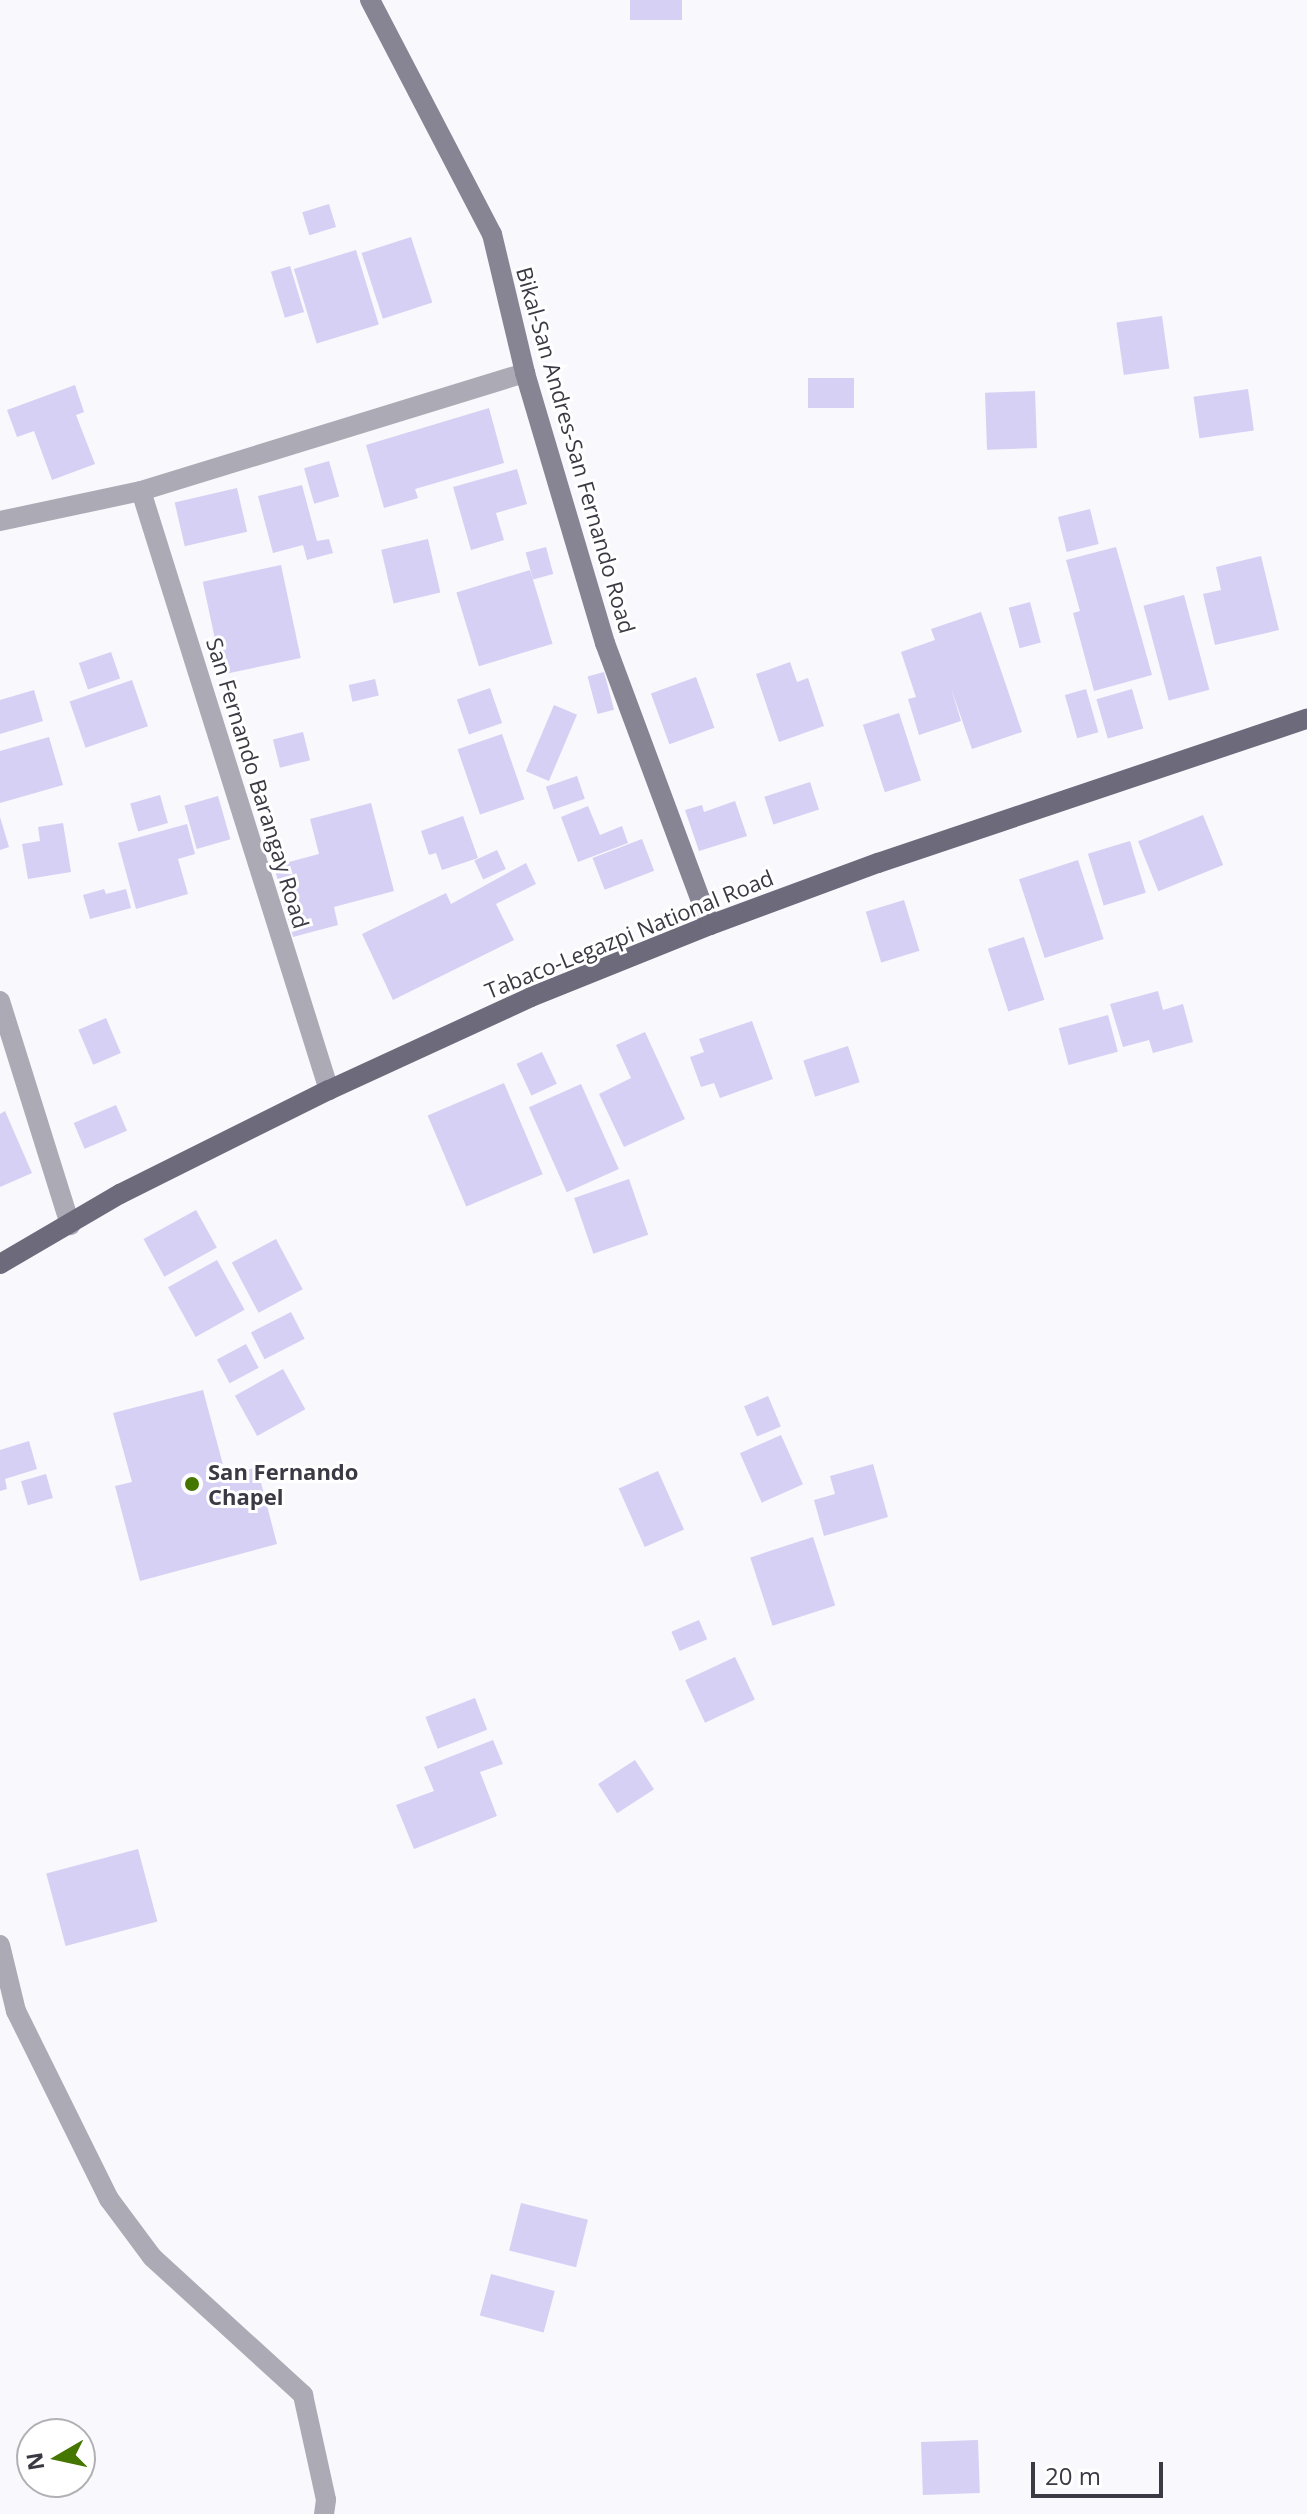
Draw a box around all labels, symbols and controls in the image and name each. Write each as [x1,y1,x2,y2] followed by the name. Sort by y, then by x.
[511,264,641,636] street label: Bikal-San Andres-San Fernando Road
[201,635,315,931] street label: San Fernando Barangay Road
[481,864,777,1004] street label: Tabaco-Legazpi National Road
[208,1458,358,1510] place label: San Fernando Chapel
[183,1475,201,1493] marker: San Fernando Chapel
[16,2418,96,2498] north arrow
[1035,2446,1167,2496] scale bar
[18,2450,50,2473] text: N
[1045,2459,1101,2492] text: 20 m

